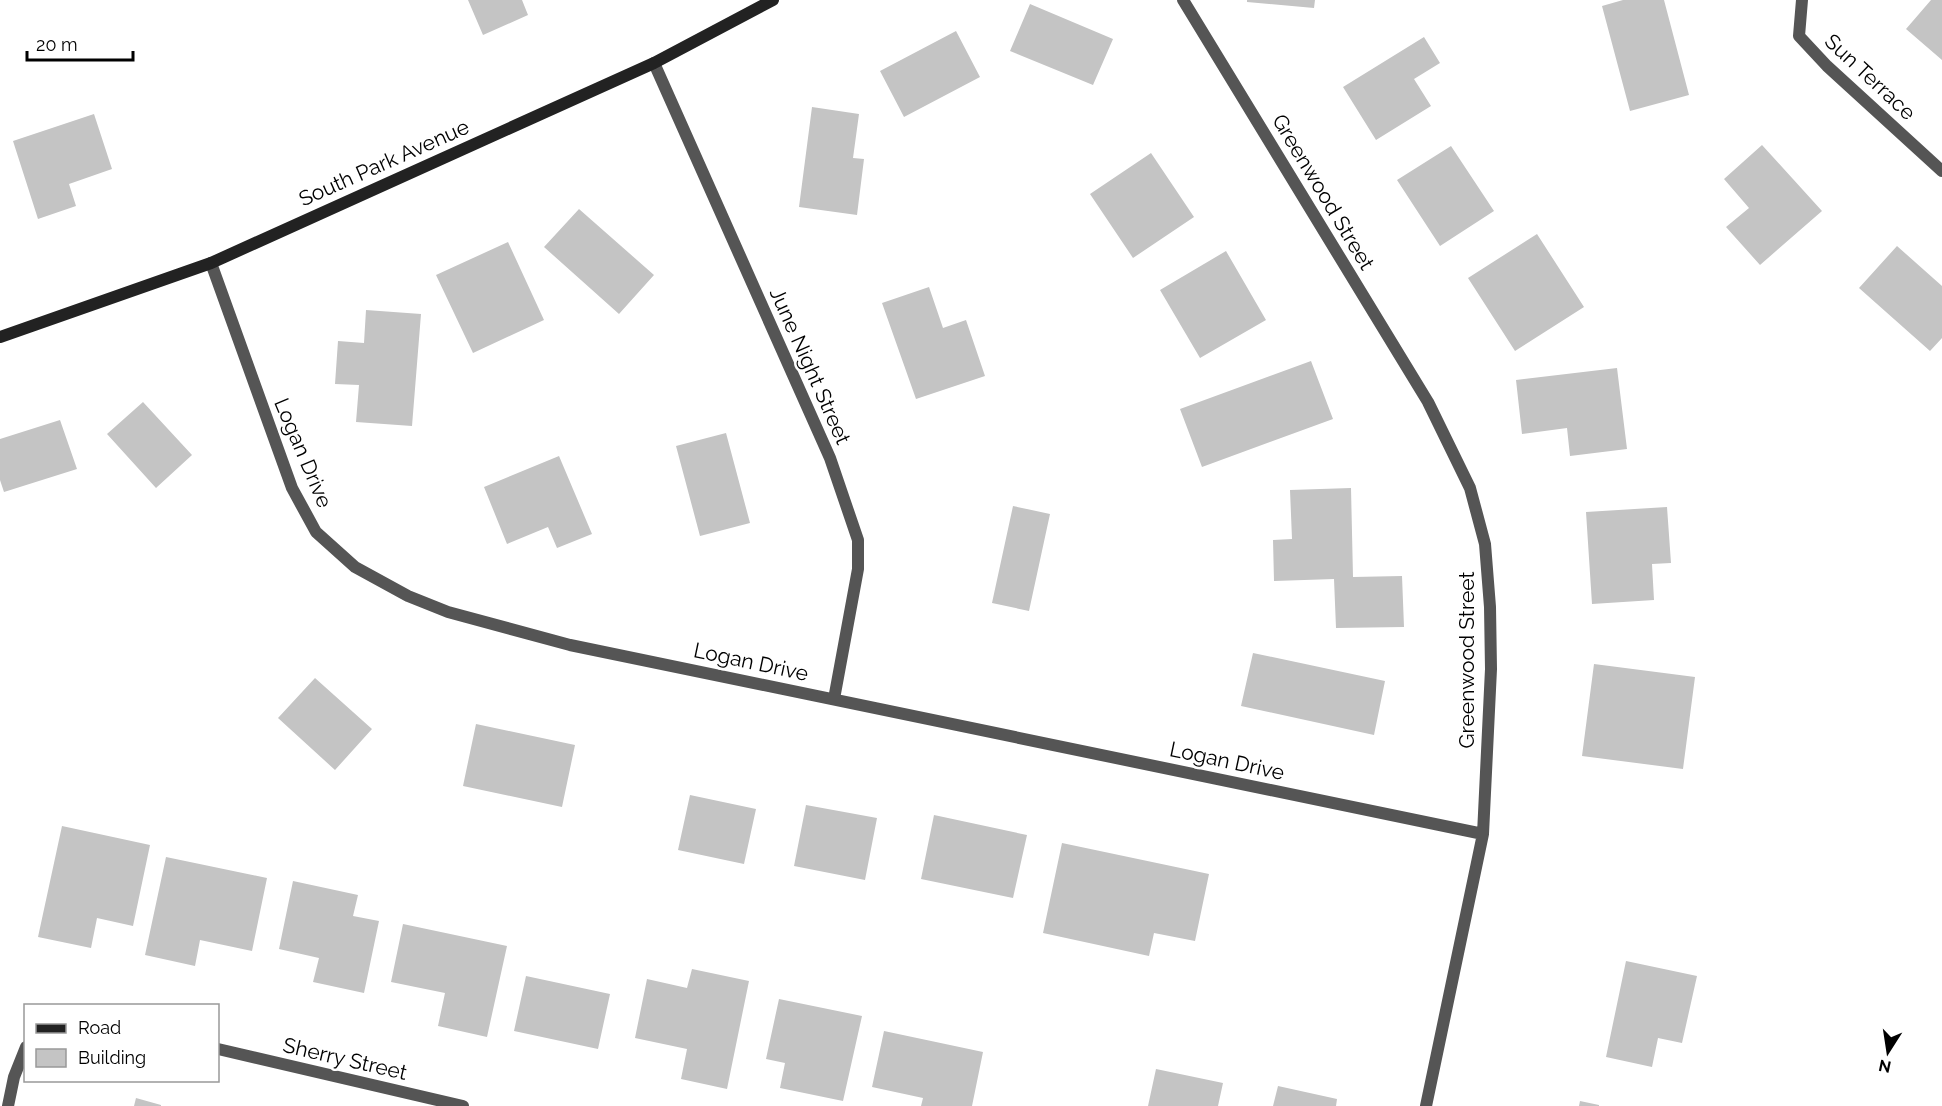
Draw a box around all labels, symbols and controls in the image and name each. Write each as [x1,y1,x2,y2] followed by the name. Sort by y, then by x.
[27,24,134,62] scale bar
[1820,28,1921,125] street label: Sun Terrace
[36,34,78,55] text: 20 m
[1267,109,1380,274] street label: Greenwood Street
[295,114,473,211] street label: South Park Avenue
[765,284,856,448] street label: June Night Street
[269,394,338,511] street label: Logan Drive
[1454,571,1479,749] street label: Greenwood Street
[691,637,811,686] street label: Logan Drive
[1167,736,1287,785] street label: Logan Drive
[24,1004,219,1082] legend
[78,1017,121,1038] text: Road
[1858,1022,1918,1082] north arrow
[281,1032,410,1085] street label: Sherry Street
[78,1047,146,1068] text: Building
[1877,1056,1893,1077] text: N

